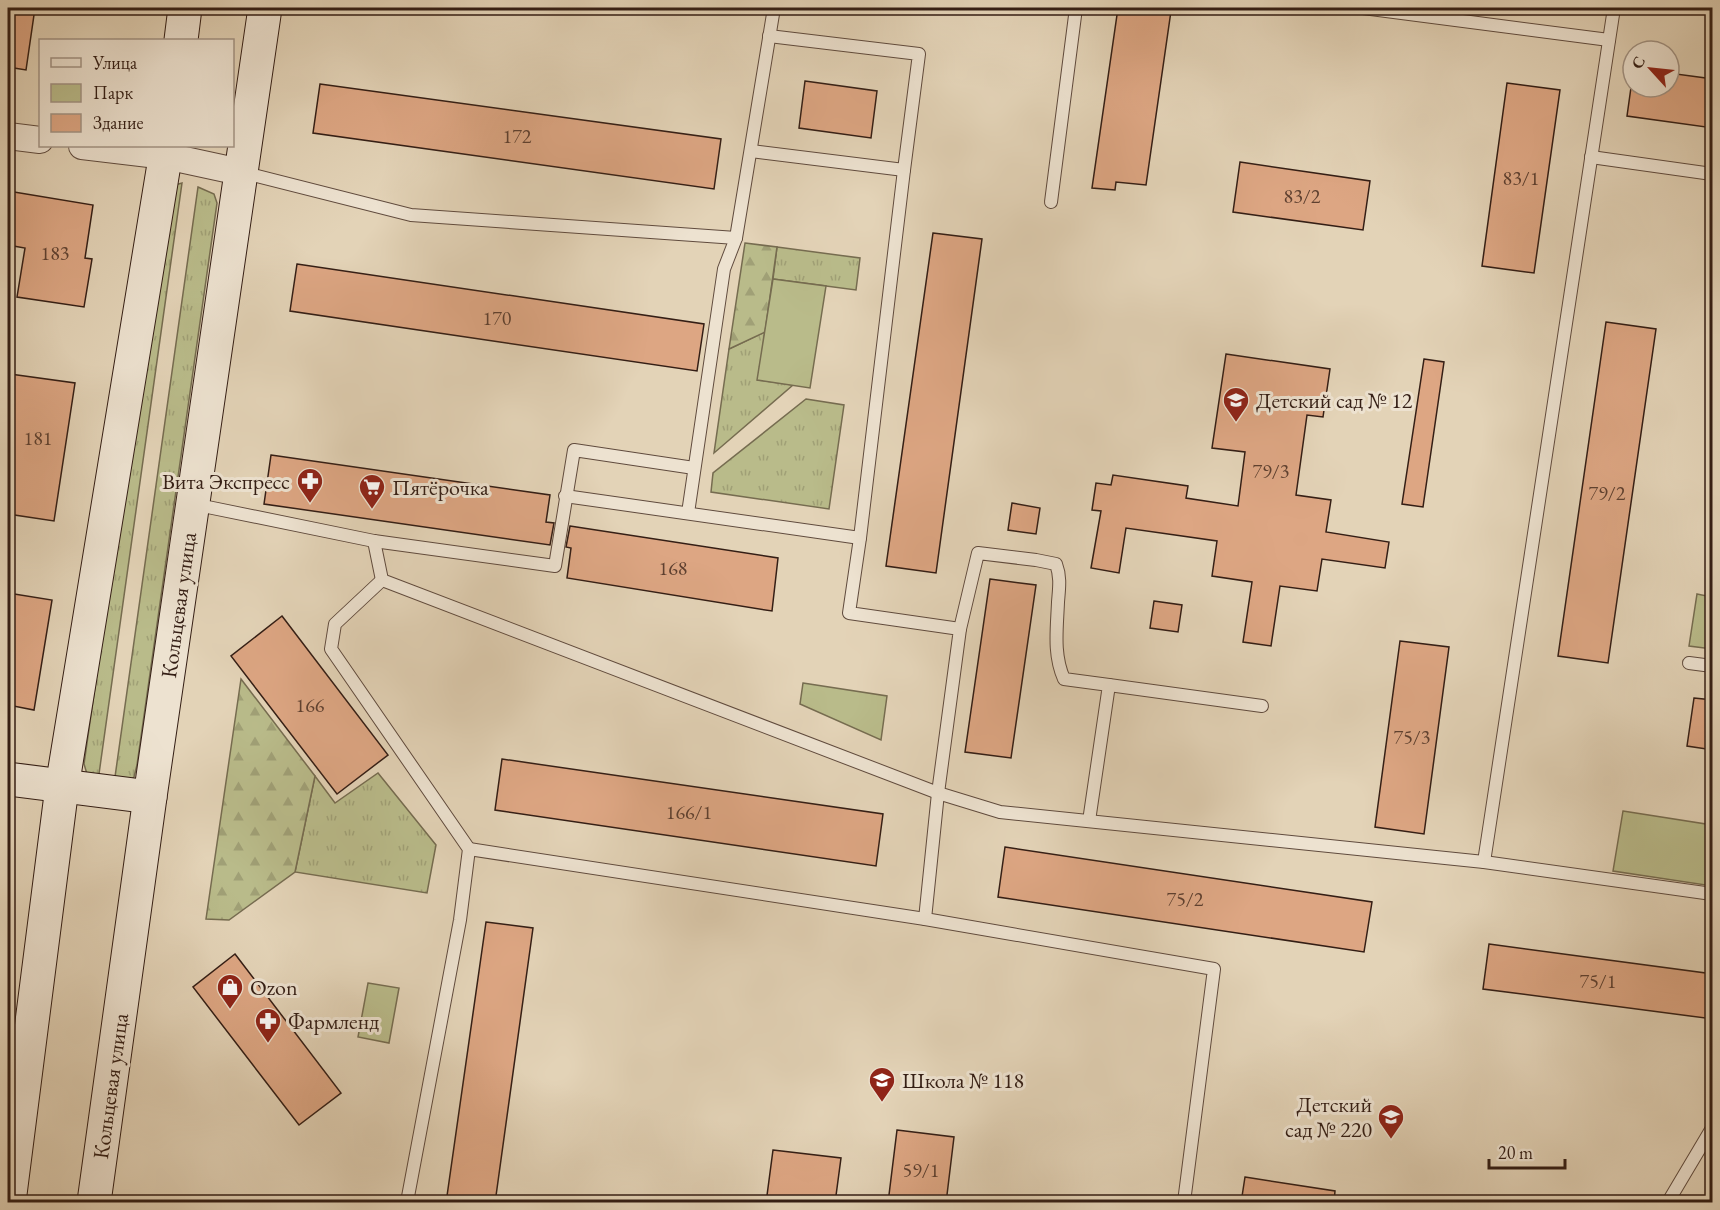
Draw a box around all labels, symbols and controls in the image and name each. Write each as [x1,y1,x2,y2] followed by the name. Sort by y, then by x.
[39,39,234,147] legend
[1621,39,1681,99] north arrow
[92,51,138,74] text: Улица
[1626,53,1650,72] text: С
[93,81,133,104] text: Парк
[93,111,143,134] text: Здание
[503,123,532,149] house number: 172
[1503,165,1539,191] house number: 83/1
[1284,183,1321,209] house number: 83/2
[41,240,69,266] house number: 183
[483,305,512,331] house number: 170
[1221,385,1251,423] school or university icon: Детский сад № 12
[1256,386,1413,415] place label: Детский сад № 12
[24,425,52,451] house number: 181
[1253,458,1289,484] house number: 79/3
[295,466,325,504] pharmacy icon: Вита Экспресс
[162,467,290,496] place label: Вита Экспресс
[357,472,387,510] supermarket icon: Пятёрочка
[392,473,489,502] place label: Пятёрочка
[1589,480,1626,506] house number: 79/2
[154,530,203,680] street label: Кольцевая улица
[659,555,687,581] house number: 168
[296,692,325,718] house number: 166
[1394,724,1430,750] house number: 75/3
[666,799,712,825] house number: 166/1
[1167,886,1204,912] house number: 75/2
[1580,968,1616,994] house number: 75/1
[215,972,245,1010] shop icon: Ozon
[250,973,298,1002] place label: Ozon
[253,1006,283,1044] pharmacy icon: Фармленд
[288,1007,379,1036] place label: Фармленд
[86,1011,135,1161] street label: Кольцевая улица
[867,1065,897,1103] school or university icon: Школа № 118
[902,1066,1024,1095] place label: Школа № 118
[1285,1090,1372,1144] place label: Детский сад № 220
[1376,1102,1406,1140] school or university icon: Детский сад № 220
[1489,1132,1566,1170] scale bar
[1498,1141,1533,1164] text: 20 m
[903,1157,939,1183] house number: 59/1

